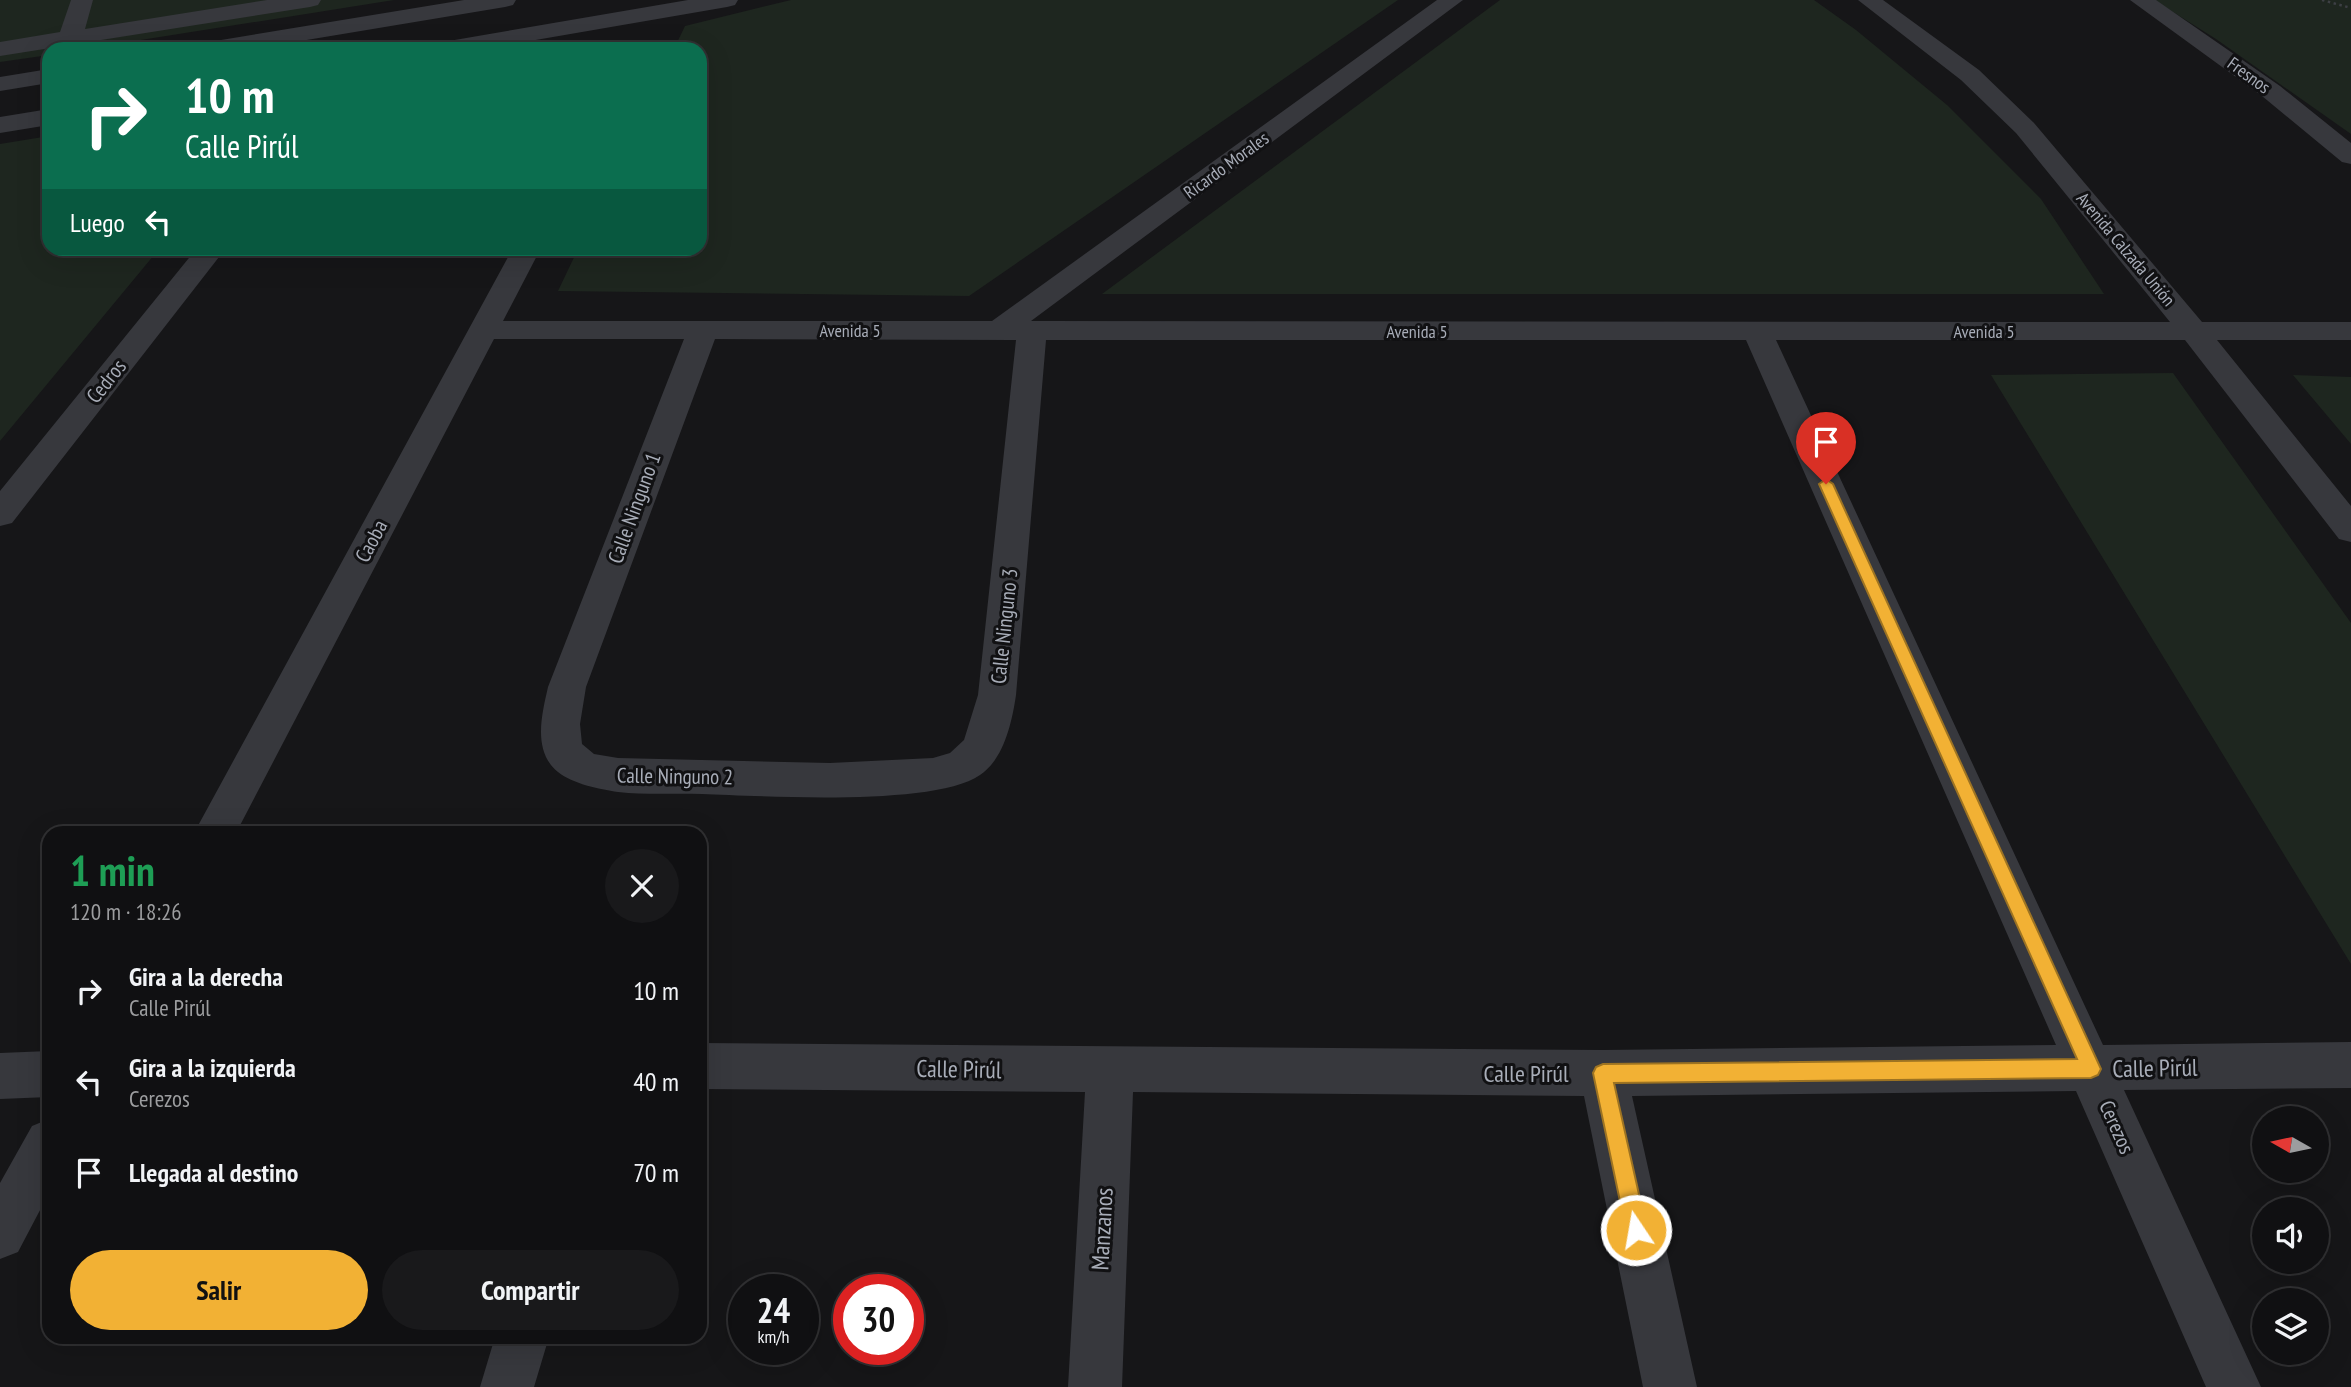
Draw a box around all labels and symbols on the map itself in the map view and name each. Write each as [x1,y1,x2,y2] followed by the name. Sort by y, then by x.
[2223,52,2275,98] street label: Fresnos
[1179,126,1273,204] street label: Ricardo Morales
[2072,187,2180,311] street label: Avenida Calzada Unión
[819,319,881,342] street label: Avenida 5
[1386,320,1448,343] street label: Avenida 5
[1953,320,2015,343] street label: Avenida 5
[80,354,132,408] street label: Cedros
[1796,412,1856,484] pin
[601,449,667,567] street label: Calle Ninguno 1
[349,515,393,567] street label: Caoba
[985,567,1023,685] street label: Calle Ninguno 3
[617,761,733,791] street label: Calle Ninguno 2
[2112,1052,2198,1084] street label: Calle Pirúl
[916,1053,1002,1085] street label: Calle Pirúl
[1483,1058,1569,1089] street label: Calle Pirúl
[2093,1096,2141,1158] street label: Cerezos
[2252,1106,2329,1183] north arrow
[1084,1187,1120,1271] street label: Manzanos
[1599,1193,1673,1267] position arrow
[833,1274,924,1365] speed limit sign: 30

